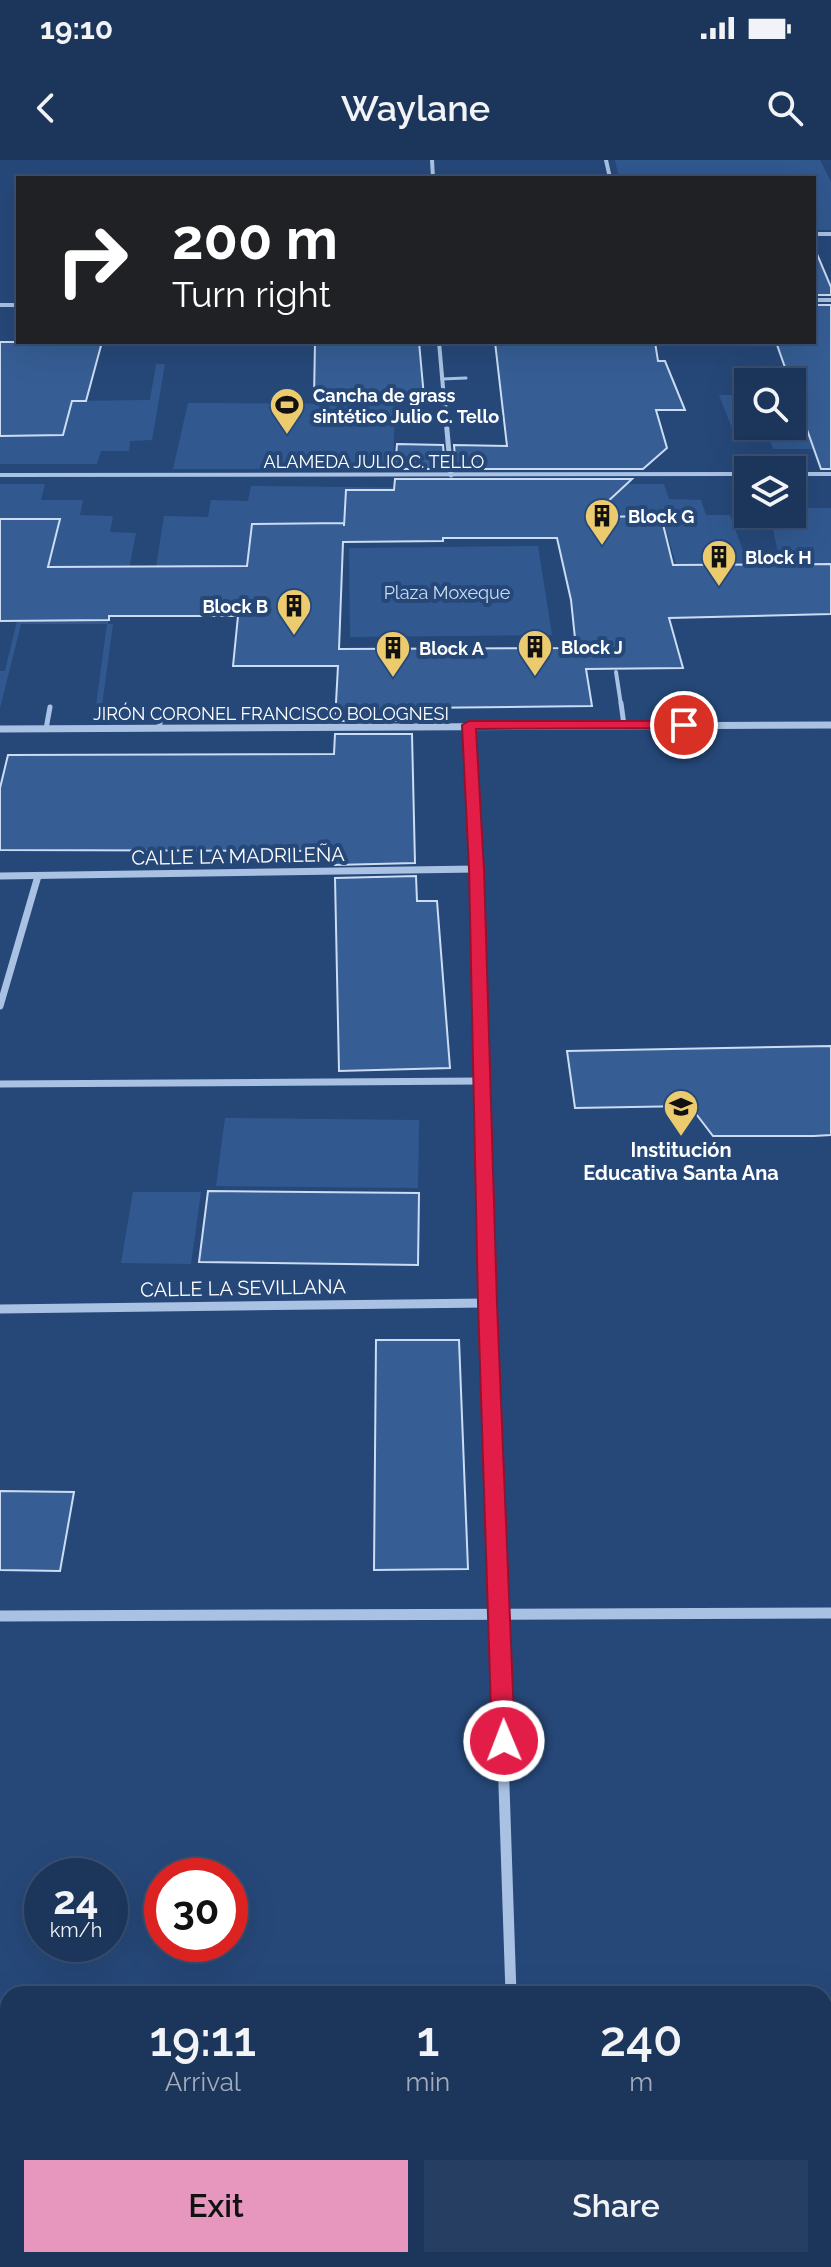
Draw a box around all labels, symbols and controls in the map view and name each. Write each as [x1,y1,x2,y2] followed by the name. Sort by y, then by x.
[40,11,113,46] text: 19:10
[24,86,68,130] icon: back
[763,86,807,130] icon: search
[341,87,490,129] text: Waylane
[172,206,338,272] text: 200 m
[40,208,144,312] icon: right
[172,273,331,315] text: Turn right
[734,368,806,528] map controls
[734,368,806,440] button: search
[313,385,499,427] place label: Cancha de grass sintético Julio C. Tello
[268,386,306,436] sports icon: Cancha de grass sintético Julio C. Tello
[264,451,484,472] street label: ALAMEDA JULIO C. TELLO
[734,456,806,528] button: layers
[583,497,621,547] building icon: Block G
[628,506,694,527] place label: Block G
[700,538,738,588] building icon: Block H
[745,547,812,568] place label: Block H
[384,582,511,603] park label: Plaza Moxeque
[275,587,313,637] building icon: Block B
[202,596,268,617] place label: Block B
[516,628,554,678] building icon: Block J
[374,629,412,679] building icon: Block A
[561,637,623,658] place label: Block J
[419,638,485,659] place label: Block A
[650,691,718,759] pin
[93,702,449,724] street label: JIRÓN CORONEL FRANCISCO BOLOGNESI
[662,703,706,747] icon: arrive
[131,842,345,870] street label: CALLE LA MADRILEÑA
[662,1088,700,1138] school or university icon: Institución Educativa Santa Ana
[583,1138,779,1185] place label: Institución Educativa Santa Ana
[140,1274,347,1302] street label: CALLE LA SEVILLANA
[462,1699,546,1783] position arrow
[144,1858,248,1962] speed limit sign: 30
[53,1876,99,1923] text: 24
[50,1918,102,1942] text: km/h
[149,2011,256,2067] text: 19:11
[417,2011,439,2067] text: 1
[600,2011,683,2067] text: 240
[165,2067,241,2097] text: Arrival
[406,2067,450,2097] text: min
[629,2067,653,2097] text: m
[24,2160,408,2252] button: Exit
[424,2160,808,2252] button: Share

